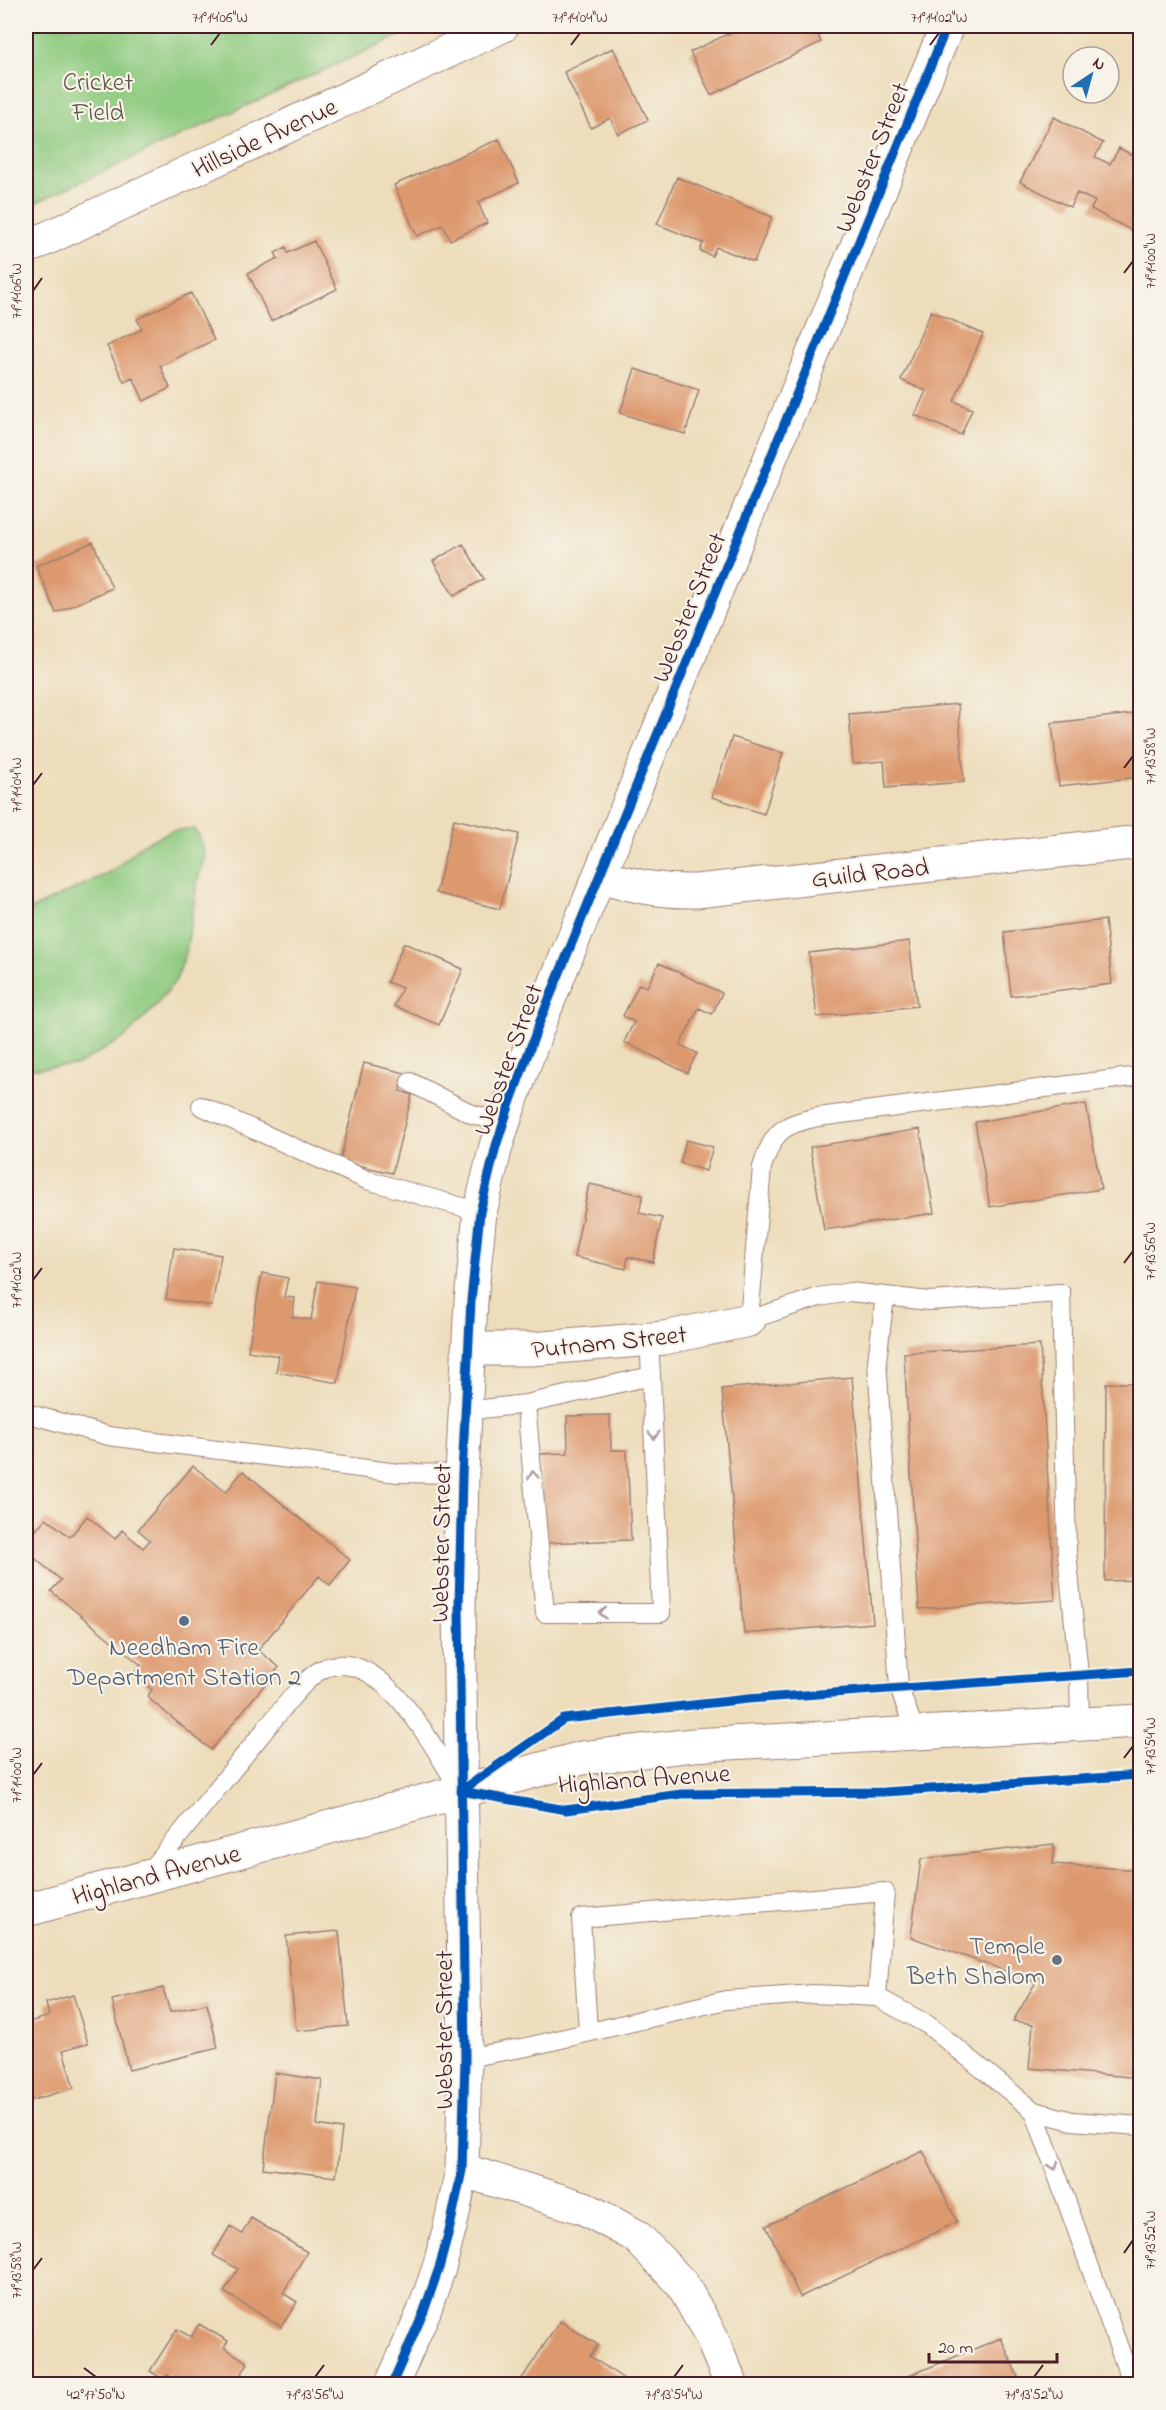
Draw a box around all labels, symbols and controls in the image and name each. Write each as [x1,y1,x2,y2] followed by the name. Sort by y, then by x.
[192,7,248,29] text: 71°14'06"W
[552,7,608,29] text: 71°14'04"W
[911,7,967,29] text: 71°14'02"W
[1061,45,1121,105] north arrow
[1087,52,1110,77] text: N
[63,65,133,133] park label: Cricket Field
[826,77,921,239] street label: Webster Street
[186,89,345,190] street label: Hillside Avenue
[1140,233,1162,289] text: 71°14'00"W
[6,263,28,319] text: 71°14'06"W
[643,527,738,689] street label: Webster Street
[1140,728,1162,784] text: 71°13'58"W
[6,757,28,813] text: 71°14'04"W
[810,850,931,900] street label: Guild Road
[465,978,555,1141] street label: Webster Street
[1140,1222,1162,1280] text: 71°13'56"W
[6,1252,28,1308] text: 71°14'02"W
[530,1317,689,1371] street label: Putnam Street
[647,1430,660,1439] one-way arrow
[423,1463,463,1623] street label: Webster Street
[527,1471,540,1480] one-way arrow
[598,1607,607,1619] one-way arrow
[177,1614,191,1628] marker: Needham Fire Department Station 2
[66,1630,301,1698] place label: Needham Fire Department Station 2
[1140,1717,1162,1775] text: 71°13'54"W
[6,1747,28,1803] text: 71°14'00"W
[557,1756,732,1806] street label: Highland Avenue
[68,1836,246,1918] street label: Highland Avenue
[906,1929,1045,1997] place label: Temple Beth Shalom
[427,1950,465,2110] street label: Webster Street
[1050,1953,1064,1967] marker: Temple Beth Shalom
[1046,2160,1059,2171] one-way arrow
[1140,2211,1162,2269] text: 71°13'52"W
[6,2242,28,2298] text: 71°13'58"W
[929,2326,1056,2364] scale bar
[938,2336,973,2362] text: 20 m
[67,2384,125,2406] text: 42°17'50"N
[286,2384,344,2406] text: 71°13'56"W
[645,2384,703,2406] text: 71°13'54"W
[1005,2384,1063,2406] text: 71°13'52"W

